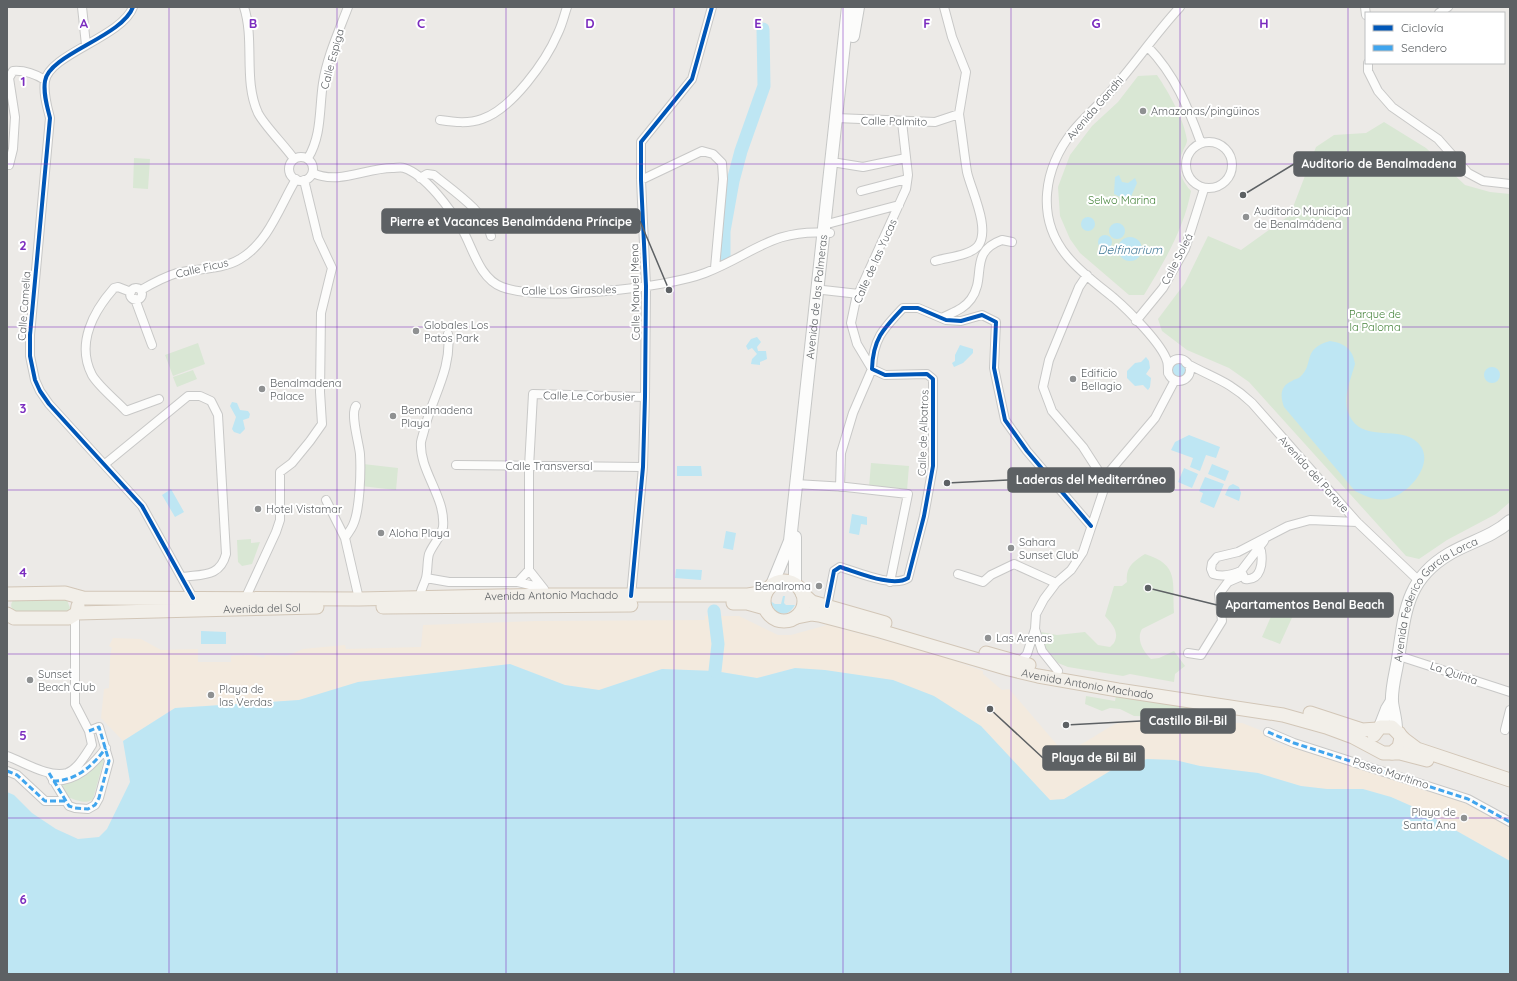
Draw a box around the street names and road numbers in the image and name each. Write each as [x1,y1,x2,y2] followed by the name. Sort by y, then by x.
[317,27,347,91] street label: Calle Espiga
[1063,73,1127,143] street label: Avenida Gandhi
[861,113,928,129] street label: Calle Palmito
[850,217,900,305] street label: Calle de las Yucas
[1158,231,1196,287] street label: Calle Soleá
[803,234,830,360] street label: Avenida de las Palmeras
[627,244,643,340] street label: Calle Manuel Mena
[174,255,230,281] street label: Calle Ficus
[15,271,33,341] street label: Calle Camelia
[521,282,617,298] street label: Calle Los Girasoles
[543,388,636,404] street label: Calle Le Corbusier
[914,390,932,476] street label: Calle de Albatros
[1276,433,1352,515] street label: Avenida del Parque
[506,459,592,473] street label: Calle Transversal
[1391,534,1480,663] street label: Avenida Federico García Lorca
[484,588,619,603] street label: Avenida Antonio Machado
[223,600,301,616] street label: Avenida del Sol
[1428,658,1480,688] street label: La Quinta
[1020,665,1155,702] street label: Avenida Antonio Machado
[1351,754,1431,792] street label: Paseo Marítimo

